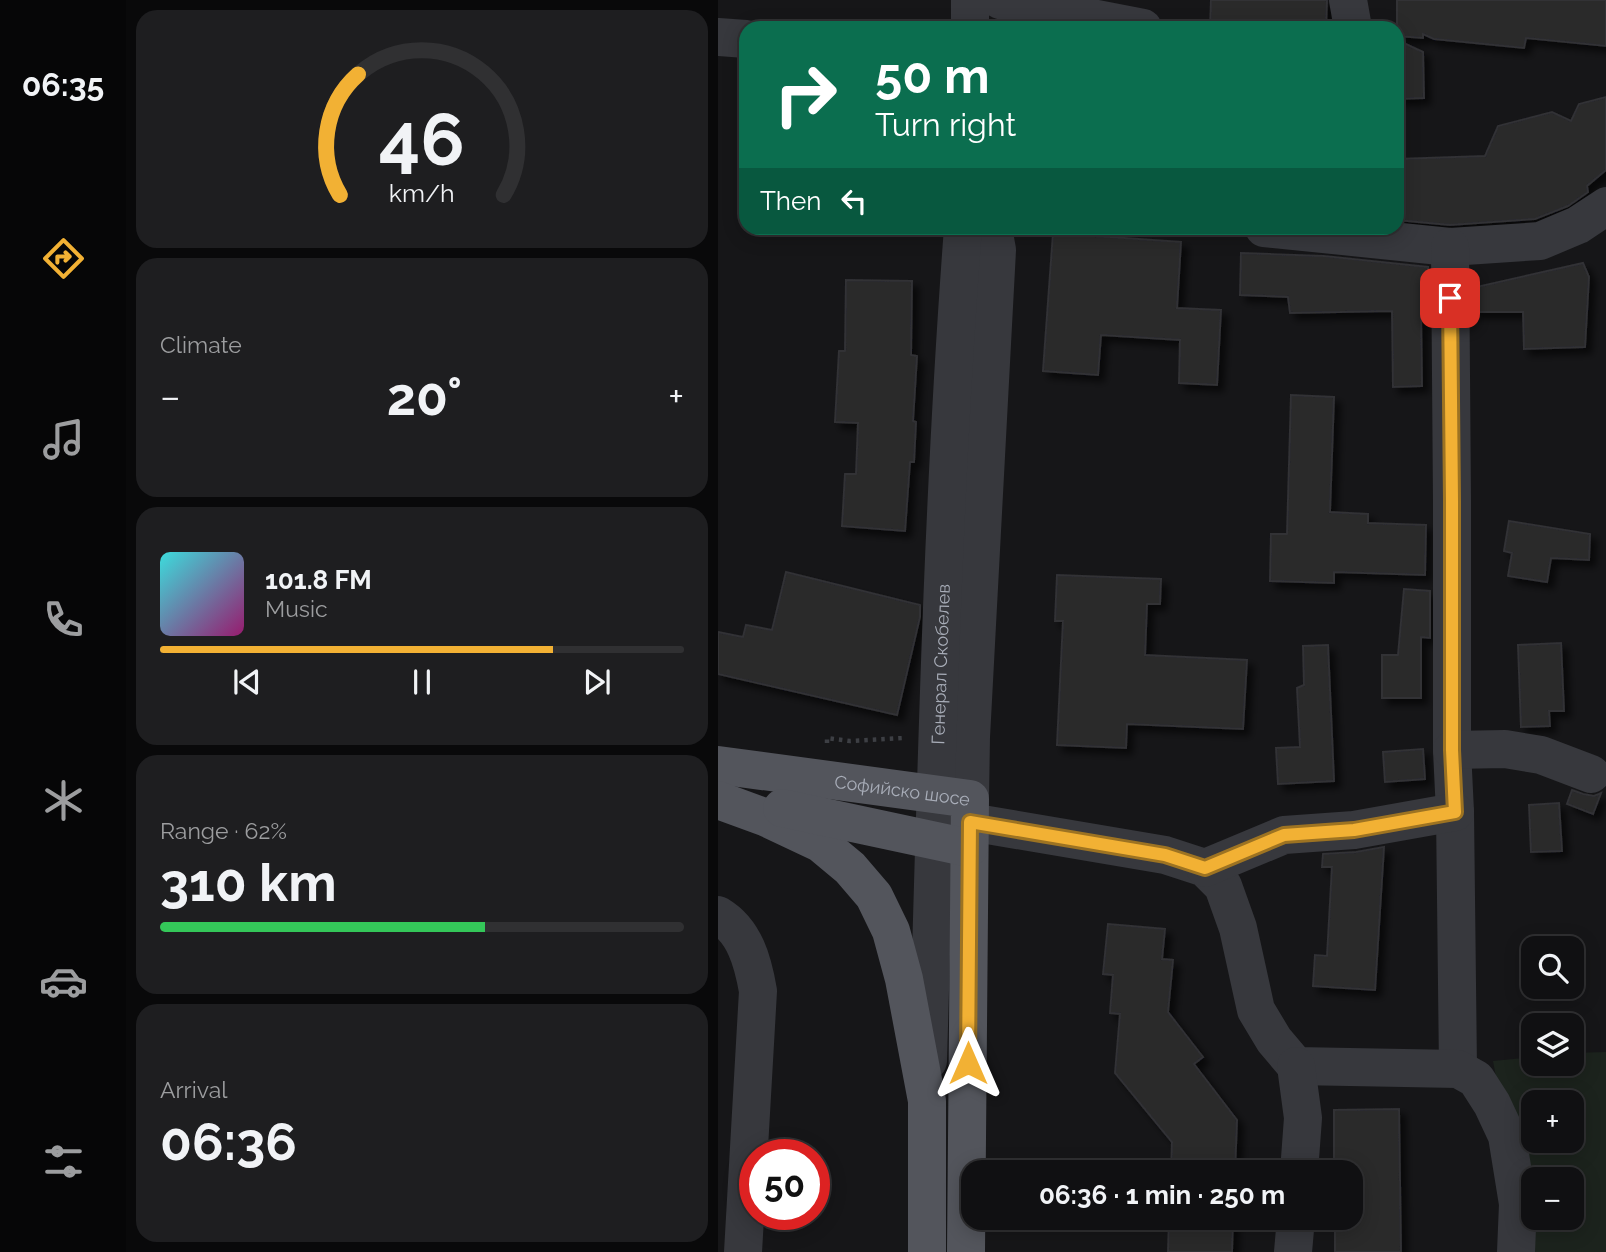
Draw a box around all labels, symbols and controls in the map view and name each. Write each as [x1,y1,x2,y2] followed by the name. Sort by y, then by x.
[875,47,990,104] text: 50 m
[760,49,851,140] icon: right
[22,66,104,103] text: 06:35
[379,98,465,183] text: 46
[875,106,1016,143] text: Turn right
[389,178,455,208] text: km/h
[835,182,873,220] icon: left
[760,186,821,216] text: Then
[39,234,88,283] icon: directions
[1420,268,1480,328] pin
[1431,279,1469,317] icon: arrive
[160,331,242,358] text: Climate
[387,366,462,427] text: 20°
[160,374,180,419] text: −
[668,374,684,419] text: +
[39,415,88,464] icon: music
[265,565,372,595] text: 101.8 FM
[927,583,953,745] street label: Генерал Скобелев
[39,595,88,644] icon: phone
[265,595,328,622] text: Music
[228,663,266,701] icon: previous
[403,663,441,701] icon: pause
[578,663,616,701] icon: next
[833,770,972,809] street label: Софийско шосе
[39,776,88,825] icon: climate
[160,817,287,844] text: Range · 62%
[160,852,337,913] text: 310 km
[1521,936,1584,1230] map controls
[1521,936,1584,999] button: search
[39,957,88,1006] icon: car
[1521,1013,1584,1076] button: layers
[931,1026,1005,1100] position arrow
[160,1076,227,1103] text: Arrival
[1521,1090,1584,1153] button: +
[160,1111,297,1172] text: 06:36
[39,1137,88,1186] icon: filters
[739,1139,830,1230] speed limit sign: 50
[1521,1167,1584,1230] button: −
[1039,1180,1285,1210] text: 06:36 · 1 min · 250 m

